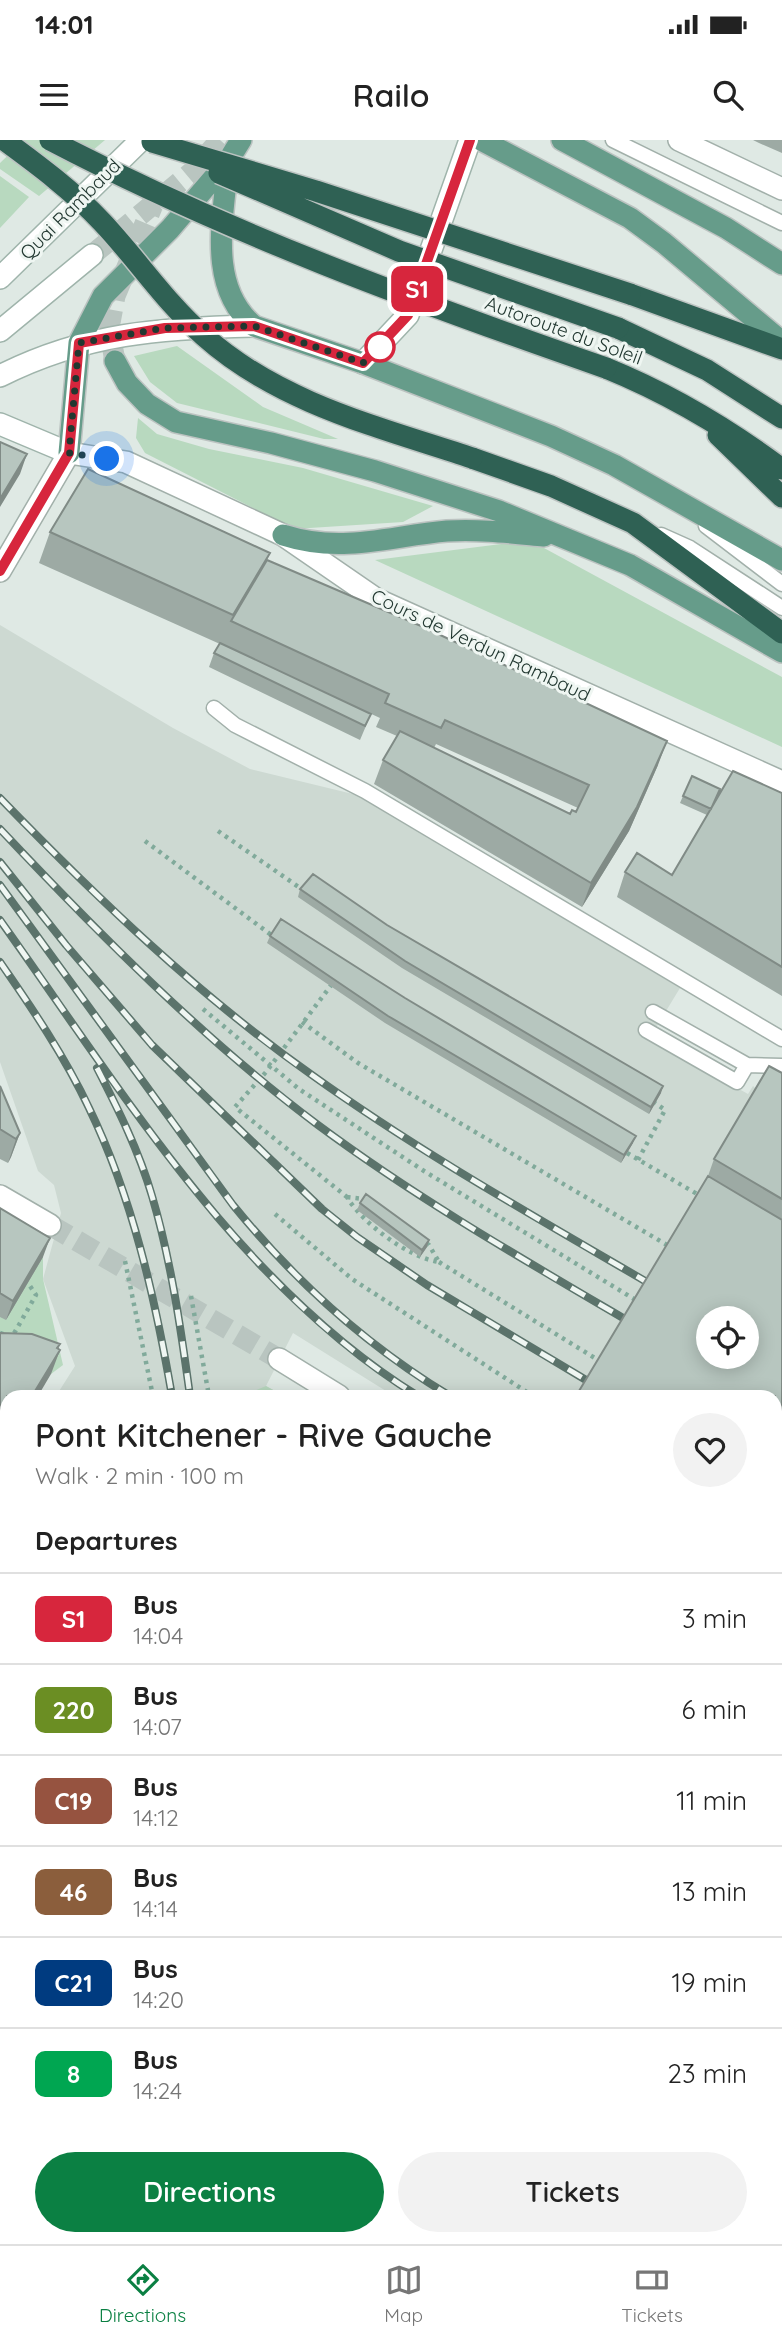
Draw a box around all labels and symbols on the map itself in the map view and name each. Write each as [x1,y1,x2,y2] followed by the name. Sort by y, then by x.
[14,153,126,265] street label: Quai Rambaud
[386,266,448,312] line badge: S1
[482,290,646,370] street label: Autoroute du Soleil
[365,332,395,362] unlabelled marker
[89,441,124,476] your location
[368,584,594,706] street label: Cours de Verdun Rambaud

